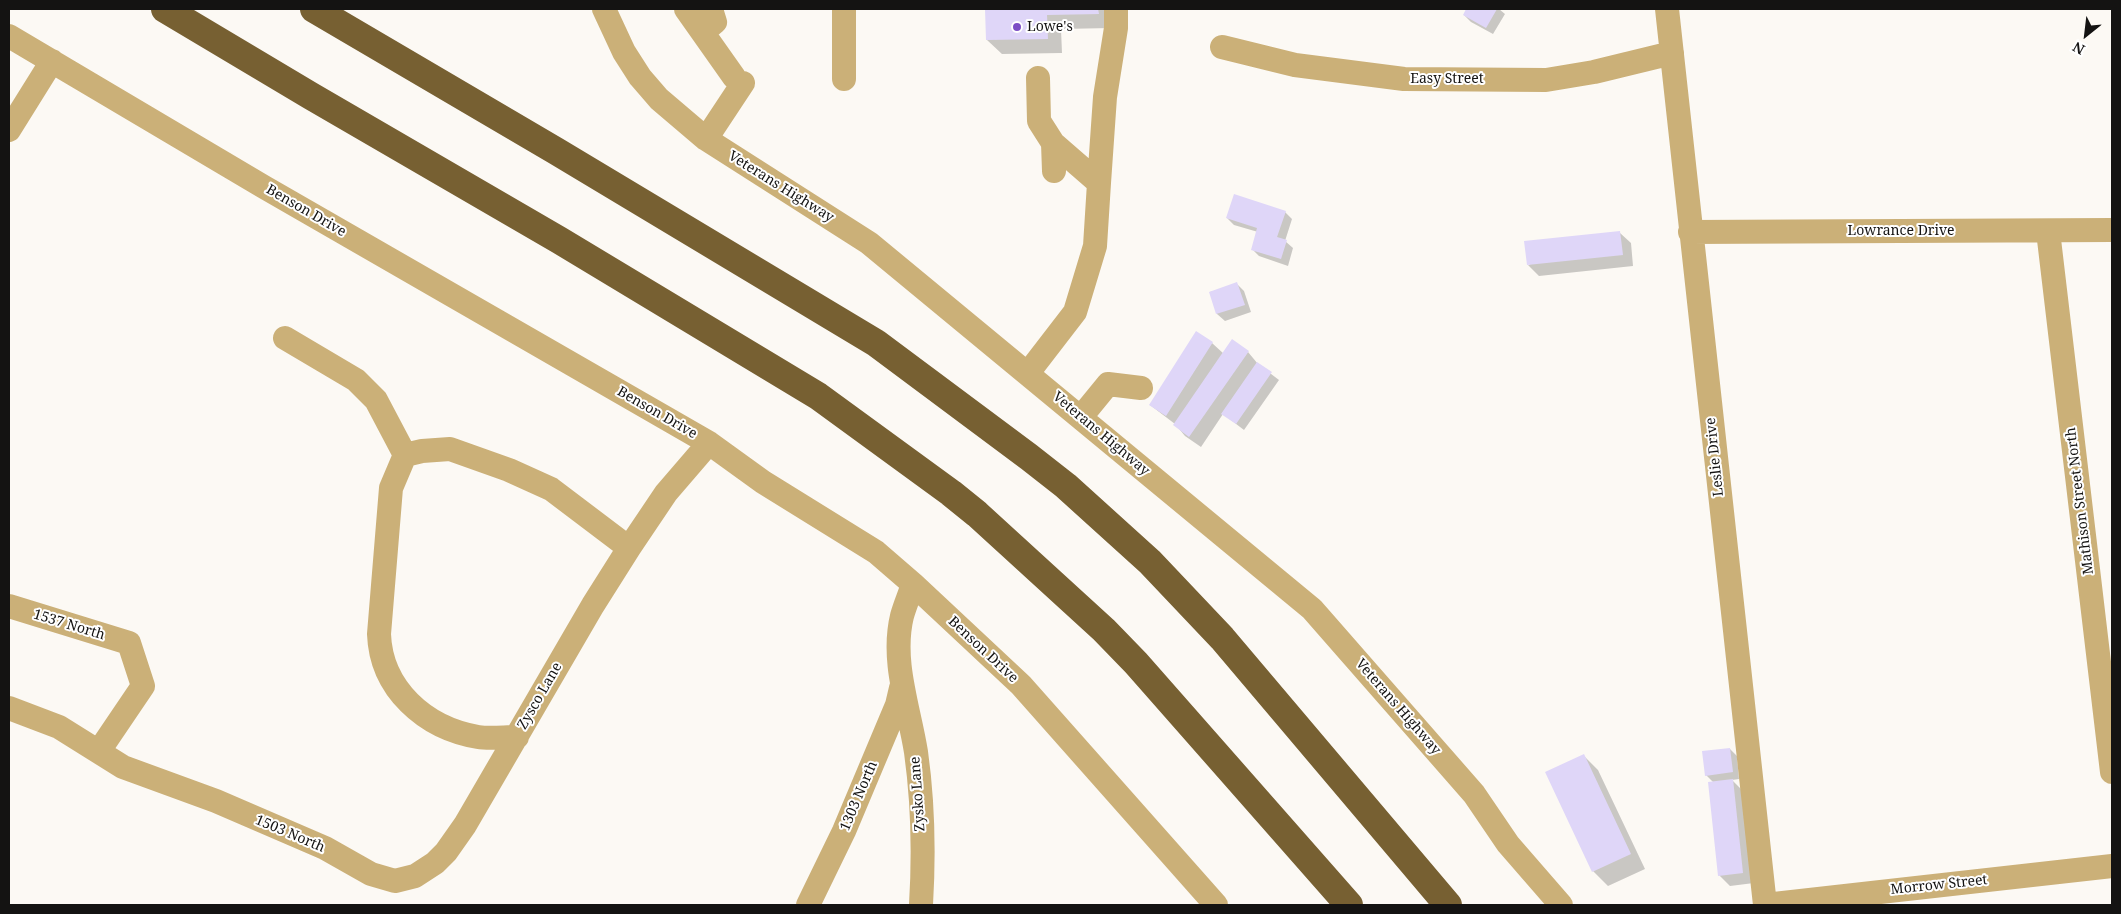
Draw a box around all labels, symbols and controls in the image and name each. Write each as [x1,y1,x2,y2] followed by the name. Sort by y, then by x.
[2061,10,2111,60] north arrow
[1027,19,1073,35] place label: Lowe's
[1011,21,1023,33] marker: Lowe's
[2069,38,2088,60] text: N
[1410,71,1484,87] street label: Easy Street
[725,148,837,226] street label: Veterans Highway
[263,181,349,241] street label: Benson Drive
[1848,223,1954,239] street label: Lowrance Drive
[614,383,700,443] street label: Benson Drive
[1049,389,1153,479] street label: Veterans Highway
[1703,417,1727,497] street label: Leslie Drive
[2063,426,2097,576] street label: Mathison Street North
[31,606,107,644] street label: 1537 North
[945,613,1021,687] street label: Benson Drive
[1352,656,1444,758] street label: Veterans Highway
[514,660,566,732] street label: Zysco Lane
[907,756,929,832] street label: Zysko Lane
[837,759,881,833] street label: 1303 North
[253,812,327,856] street label: 1503 North
[1890,872,1988,898] street label: Morrow Street

